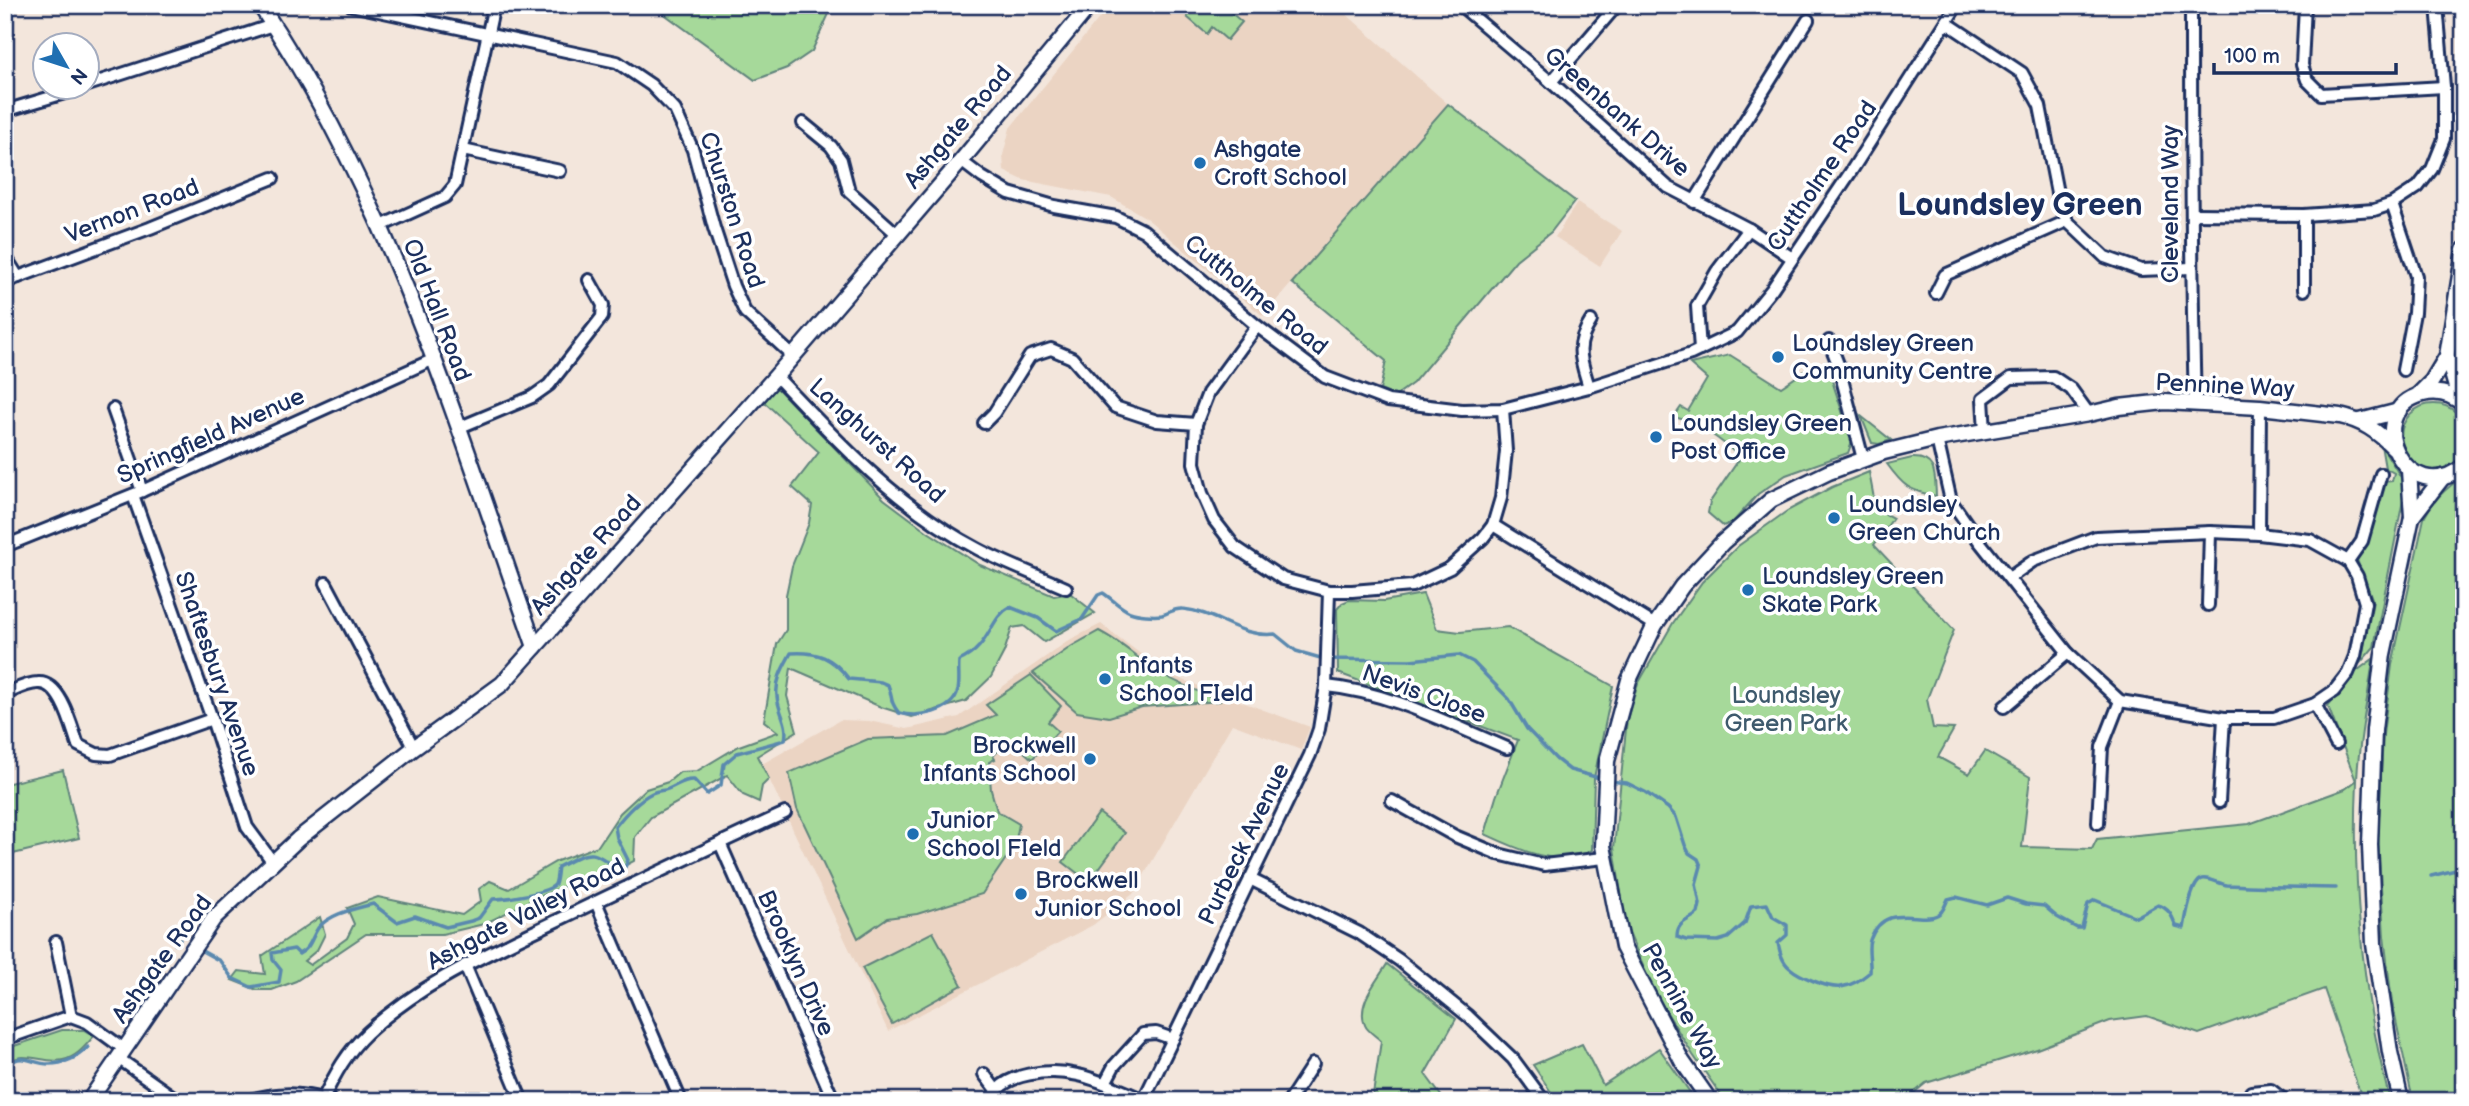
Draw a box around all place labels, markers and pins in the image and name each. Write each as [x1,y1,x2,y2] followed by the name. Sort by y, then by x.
[1214,135,1347,192] place label: Ashgate Croft School
[1192,155,1208,171] marker: Ashgate Croft School
[1792,329,1993,386] place label: Loundsley Green Community Centre
[1770,349,1786,365] marker: Loundsley Green Community Centre
[1670,409,1852,466] place label: Loundsley Green Post Office
[1648,429,1664,445] marker: Loundsley Green Post Office
[1848,490,2000,547] place label: Loundsley Green Church
[1826,510,1842,526] marker: Loundsley Green Church
[1762,562,1944,619] place label: Loundsley Green Skate Park
[1740,582,1756,598] marker: Loundsley Green Skate Park
[1119,651,1254,708] place label: Infants School FIeld
[1097,671,1113,687] marker: Infants School FIeld
[923,731,1076,788] place label: Brockwell Infants School
[1082,751,1098,767] marker: Brockwell Infants School
[927,806,1062,863] place label: Junior School FIeld
[905,826,921,842] marker: Junior School FIeld
[1035,866,1181,923] place label: Brockwell Junior School
[1013,886,1029,902] marker: Brockwell Junior School

